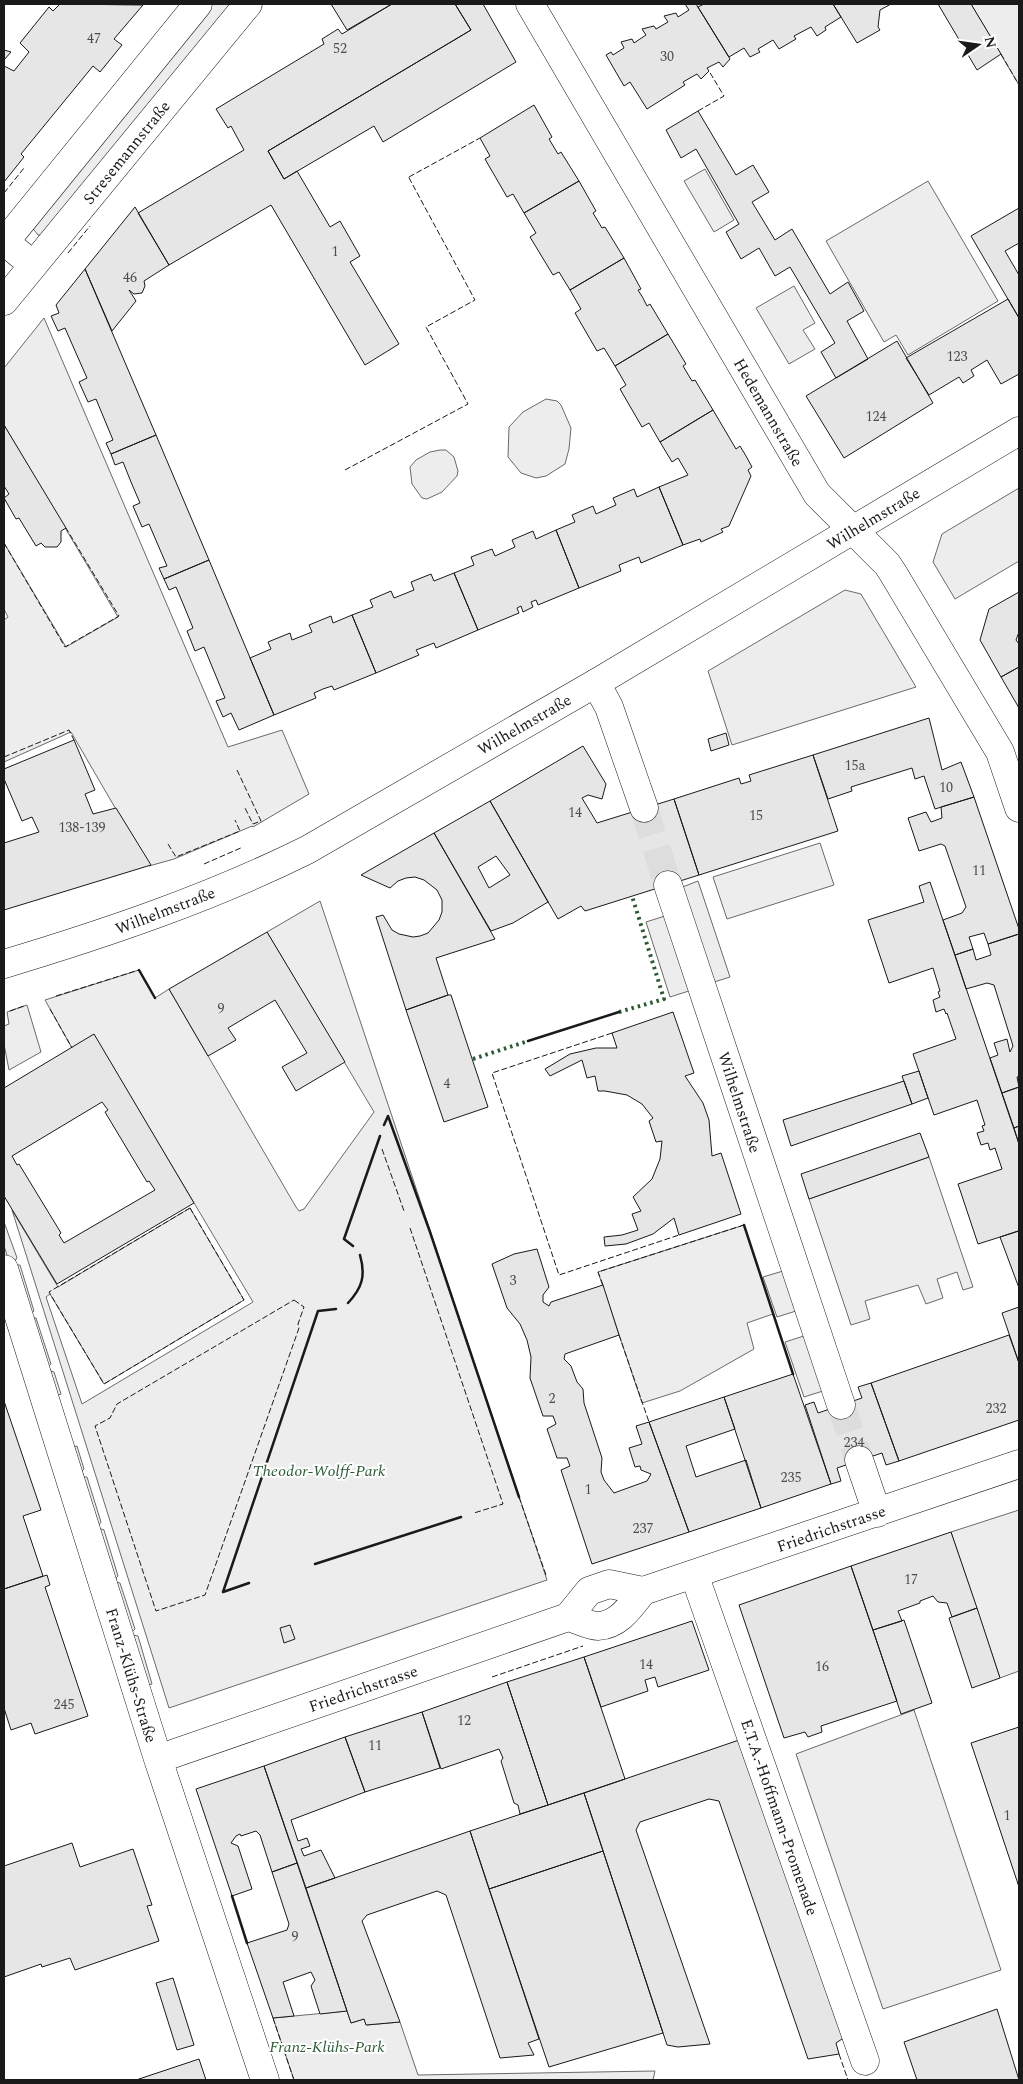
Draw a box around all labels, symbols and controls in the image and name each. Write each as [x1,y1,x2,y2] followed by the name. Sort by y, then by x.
[953,20,1003,70] north arrow
[87,28,101,49] house number: 47
[979,34,1002,50] text: N
[333,38,347,59] house number: 52
[660,46,674,67] house number: 30
[77,95,176,210] street label: Stresemannstraße
[332,241,339,262] house number: 1
[123,267,137,288] house number: 46
[947,346,968,367] house number: 123
[727,354,809,471] street label: Hedemannstraße
[866,406,887,427] house number: 124
[822,482,925,556] street label: Wilhelmstraße
[473,688,576,762] street label: Wilhelmstraße
[845,755,866,776] house number: 15a
[939,777,953,798] house number: 10
[568,802,582,823] house number: 14
[749,805,763,826] house number: 15
[58,817,106,838] house number: 138-139
[972,860,986,881] house number: 11
[112,881,219,941] street label: Wilhelmstraße
[218,998,225,1019] house number: 9
[711,1049,767,1156] street label: Wilhelmstraße
[444,1073,451,1094] house number: 4
[510,1270,517,1291] house number: 3
[549,1388,556,1409] house number: 2
[986,1398,1007,1419] house number: 232
[844,1432,865,1453] house number: 234
[252,1459,386,1483] park label: Theodor-Wolff-Park
[781,1467,802,1488] house number: 235
[585,1479,592,1500] house number: 1
[773,1499,889,1559] street label: Friedrichstrasse
[633,1518,654,1539] house number: 237
[904,1569,918,1590] house number: 17
[99,1605,163,1746] street label: Franz-Klühs-Straße
[639,1654,653,1675] house number: 14
[815,1656,829,1677] house number: 16
[305,1659,421,1719] street label: Friedrichstrasse
[54,1694,75,1715] house number: 245
[457,1710,471,1731] house number: 12
[734,1716,824,1919] street label: E.T.A.-Hoffmann-Promenade
[368,1735,382,1756] house number: 11
[1004,1805,1011,1826] house number: 1
[292,1926,299,1947] house number: 9
[269,2035,385,2059] park label: Franz-Klühs-Park

